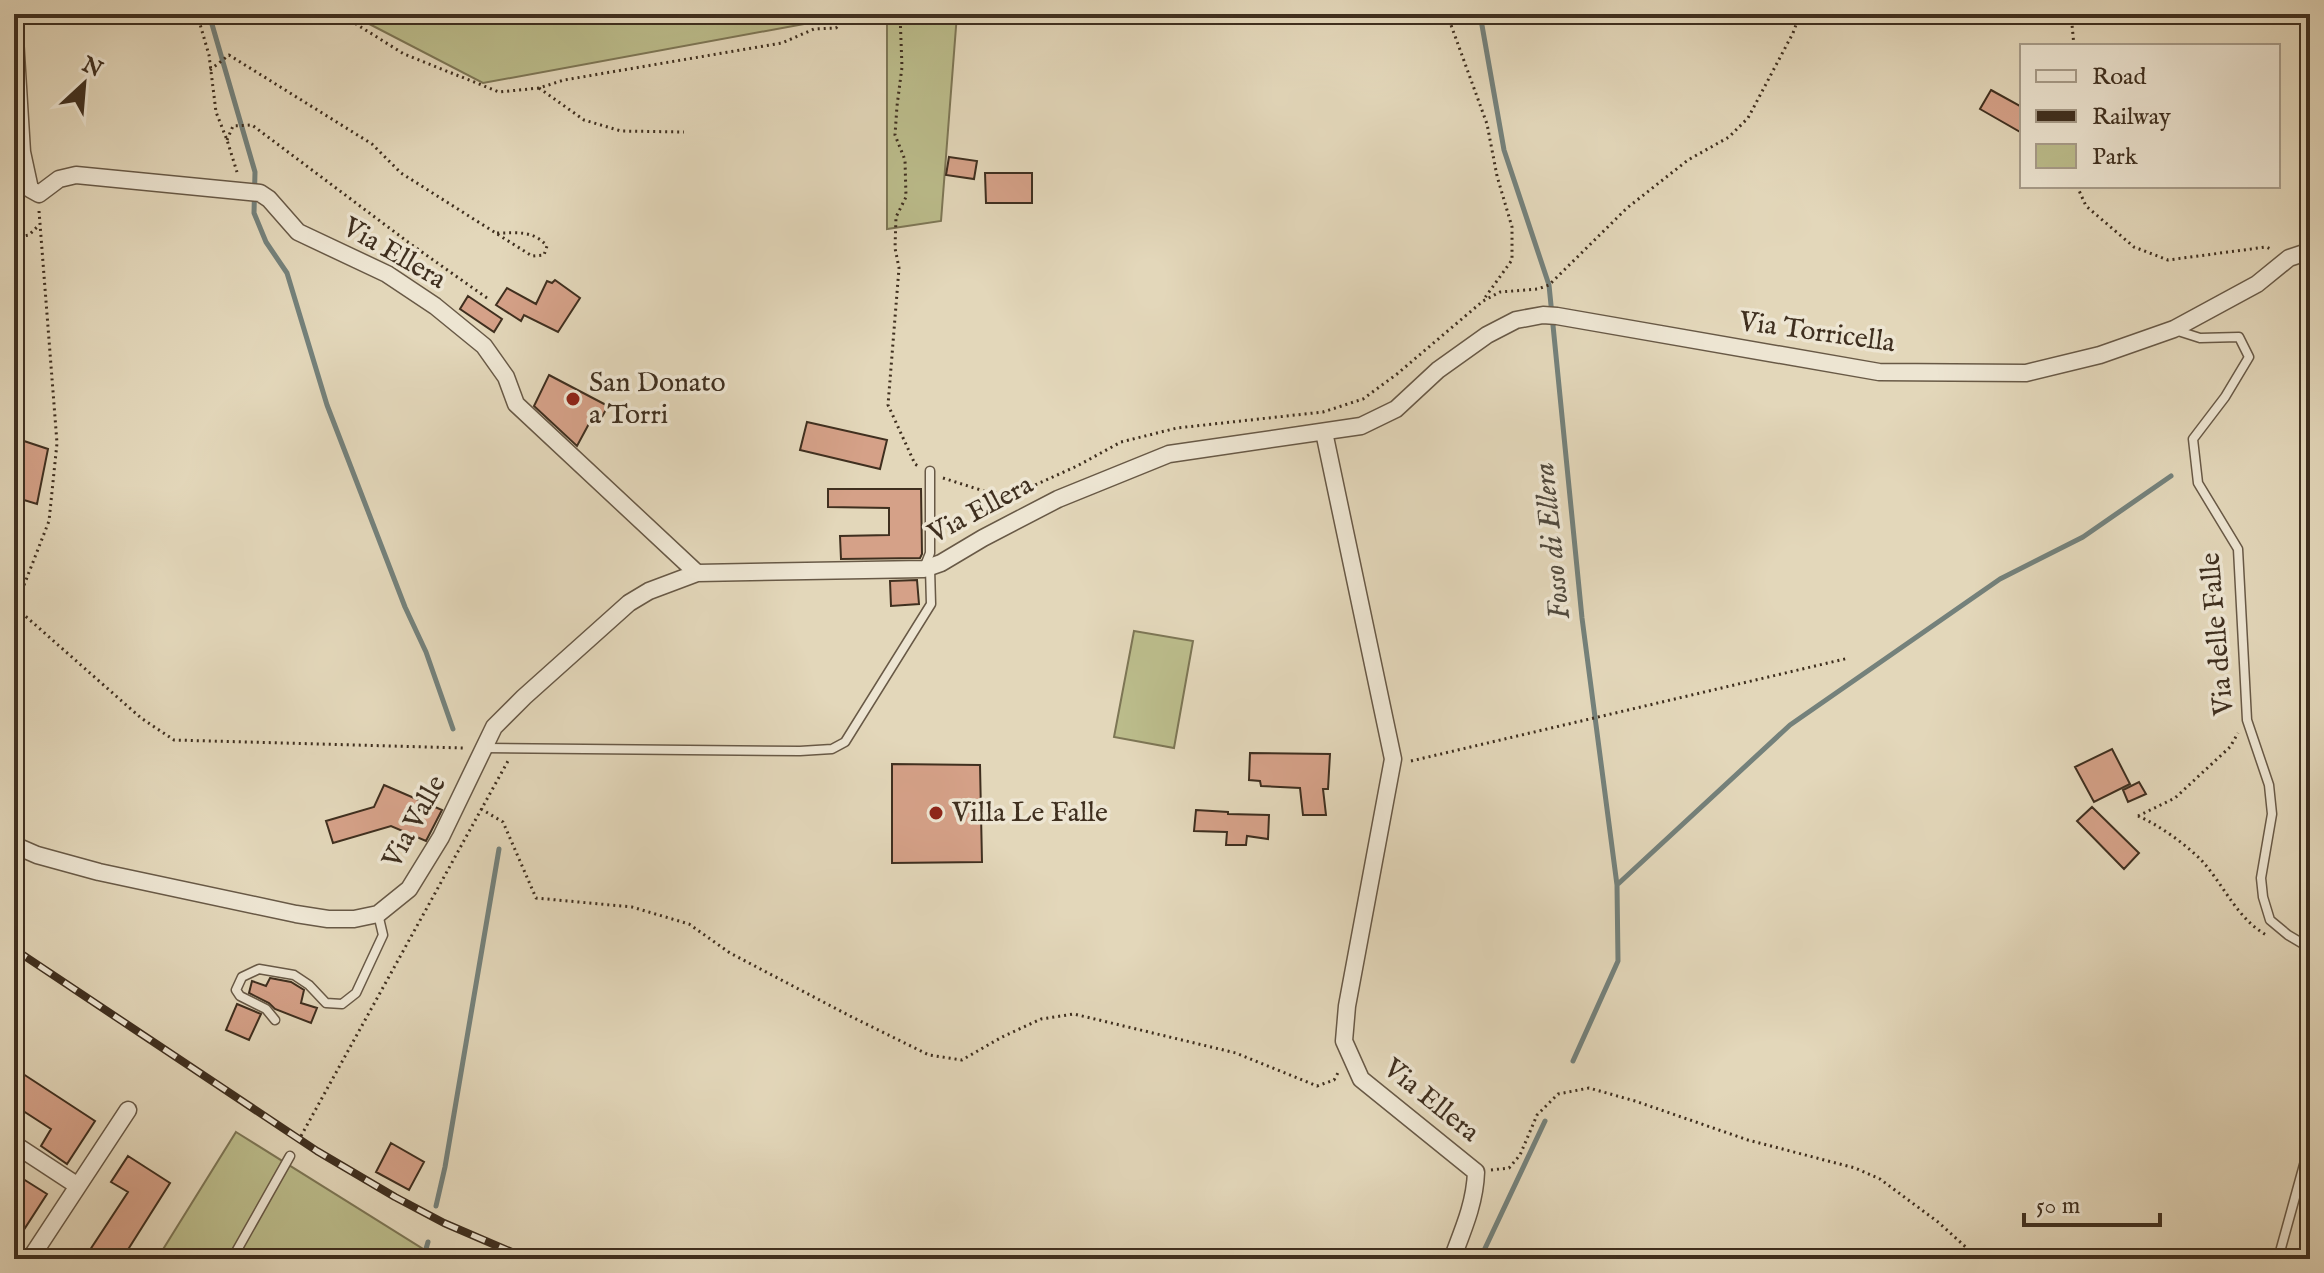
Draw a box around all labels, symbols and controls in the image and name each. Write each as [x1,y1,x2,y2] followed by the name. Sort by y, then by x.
[44,44,124,124] north arrow
[2020,44,2280,188] legend
[76,51,107,85] text: N
[2092,62,2146,93] text: Road
[2092,102,2171,133] text: Railway
[2092,142,2138,173] text: Park
[335,210,453,298] street label: Via Ellera
[1736,305,1898,361] street label: Via Torricella
[589,366,726,433] place label: San Donato a Torri
[564,390,582,408] marker: San Donato a Torri
[1526,461,1580,621] water label: Fosso di Ellera
[922,467,1040,553] street label: Via Ellera
[2193,551,2243,718] street label: Via delle Falle
[375,769,455,875] street label: Via Valle
[951,796,1108,831] place label: Villa Le Falle
[927,804,945,822] marker: Villa Le Falle
[1375,1051,1487,1151] street label: Via Ellera
[2024,1177,2160,1227] scale bar
[2036,1191,2080,1222] text: 50 m

